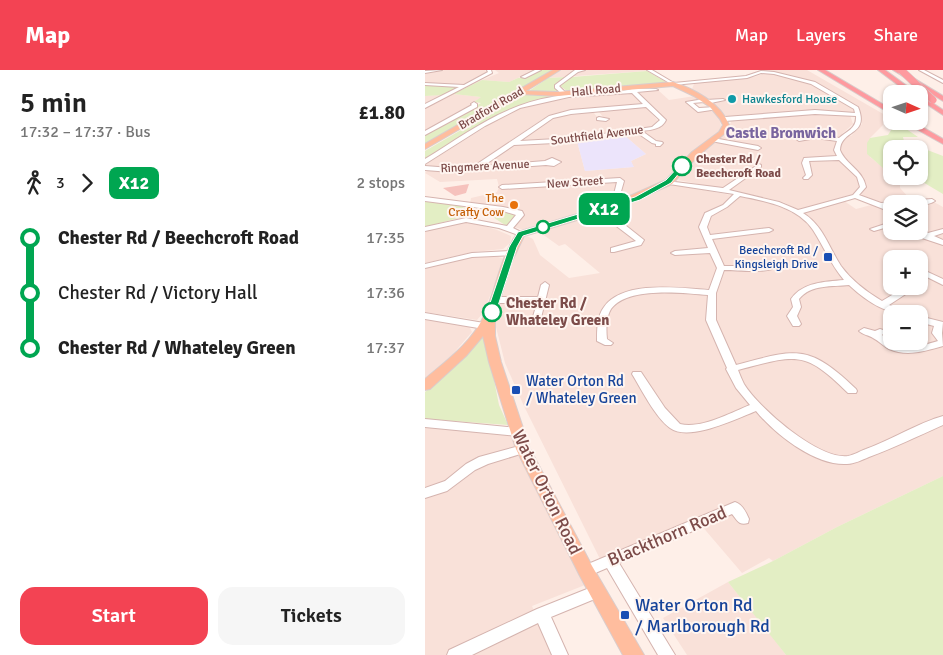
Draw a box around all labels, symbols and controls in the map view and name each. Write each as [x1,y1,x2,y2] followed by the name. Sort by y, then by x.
[25,20,70,50] text: Map
[735,24,768,46] text: Map
[796,24,846,46] text: Layers
[874,24,918,46] text: Share
[571,81,621,100] street label: Hall Road
[456,84,527,133] street label: Bradford Road
[883,85,927,130] north arrow
[883,85,928,350] map controls
[20,86,87,120] text: 5 min
[742,92,837,107] place label: Hawkesford House
[726,93,738,105] marker: Hawkesford House
[359,101,405,125] text: £1.80
[20,122,151,142] text: 17:32 – 17:37 · Bus
[550,122,644,149] street label: Southfield Avenue
[726,124,836,142] district label: Castle Bromwich
[883,140,928,185] button: locate
[696,152,781,181] place label: Chester Rd / Beechcroft Road
[672,156,692,176] marker: Chester Rd / Beechcroft Road
[440,157,530,176] street label: Ringmere Avenue
[20,169,48,197] icon: walk
[73,169,101,197] icon: forward
[119,172,149,194] text: X12
[56,173,65,193] text: 3
[357,173,405,193] text: 2 stops
[546,173,604,192] street label: New Street
[448,191,504,220] place label: The Crafty Cow
[575,193,633,225] line badge: X12
[883,195,928,240] button: layers
[589,198,619,220] text: X12
[508,199,520,211] marker: The Crafty Cow
[536,220,550,234] unlabelled marker
[58,226,299,250] text: Chester Rd / Beechcroft Road
[366,228,405,248] text: 17:35
[734,243,818,272] place label: Beechcroft Rd / Kingsleigh Drive
[883,250,928,295] button: +
[822,251,834,263] marker: Beechcroft Rd / Kingsleigh Drive
[58,281,258,305] text: Chester Rd / Victory Hall
[366,283,405,303] text: 17:36
[506,294,610,329] place label: Chester Rd / Whateley Green
[482,302,502,322] marker: Chester Rd / Whateley Green
[883,305,928,350] button: −
[58,336,296,360] text: Chester Rd / Whateley Green
[366,338,405,358] text: 17:37
[526,372,637,407] place label: Water Orton Rd / Whateley Green
[510,384,522,396] marker: Water Orton Rd / Whateley Green
[507,426,587,558] street label: Water Orton Road
[604,501,730,571] street label: Blackthorn Road
[20,587,208,645] button: Start
[218,587,405,645] button: Tickets
[635,594,770,637] place label: Water Orton Rd / Marlborough Rd
[619,609,631,621] marker: Water Orton Rd / Marlborough Rd

